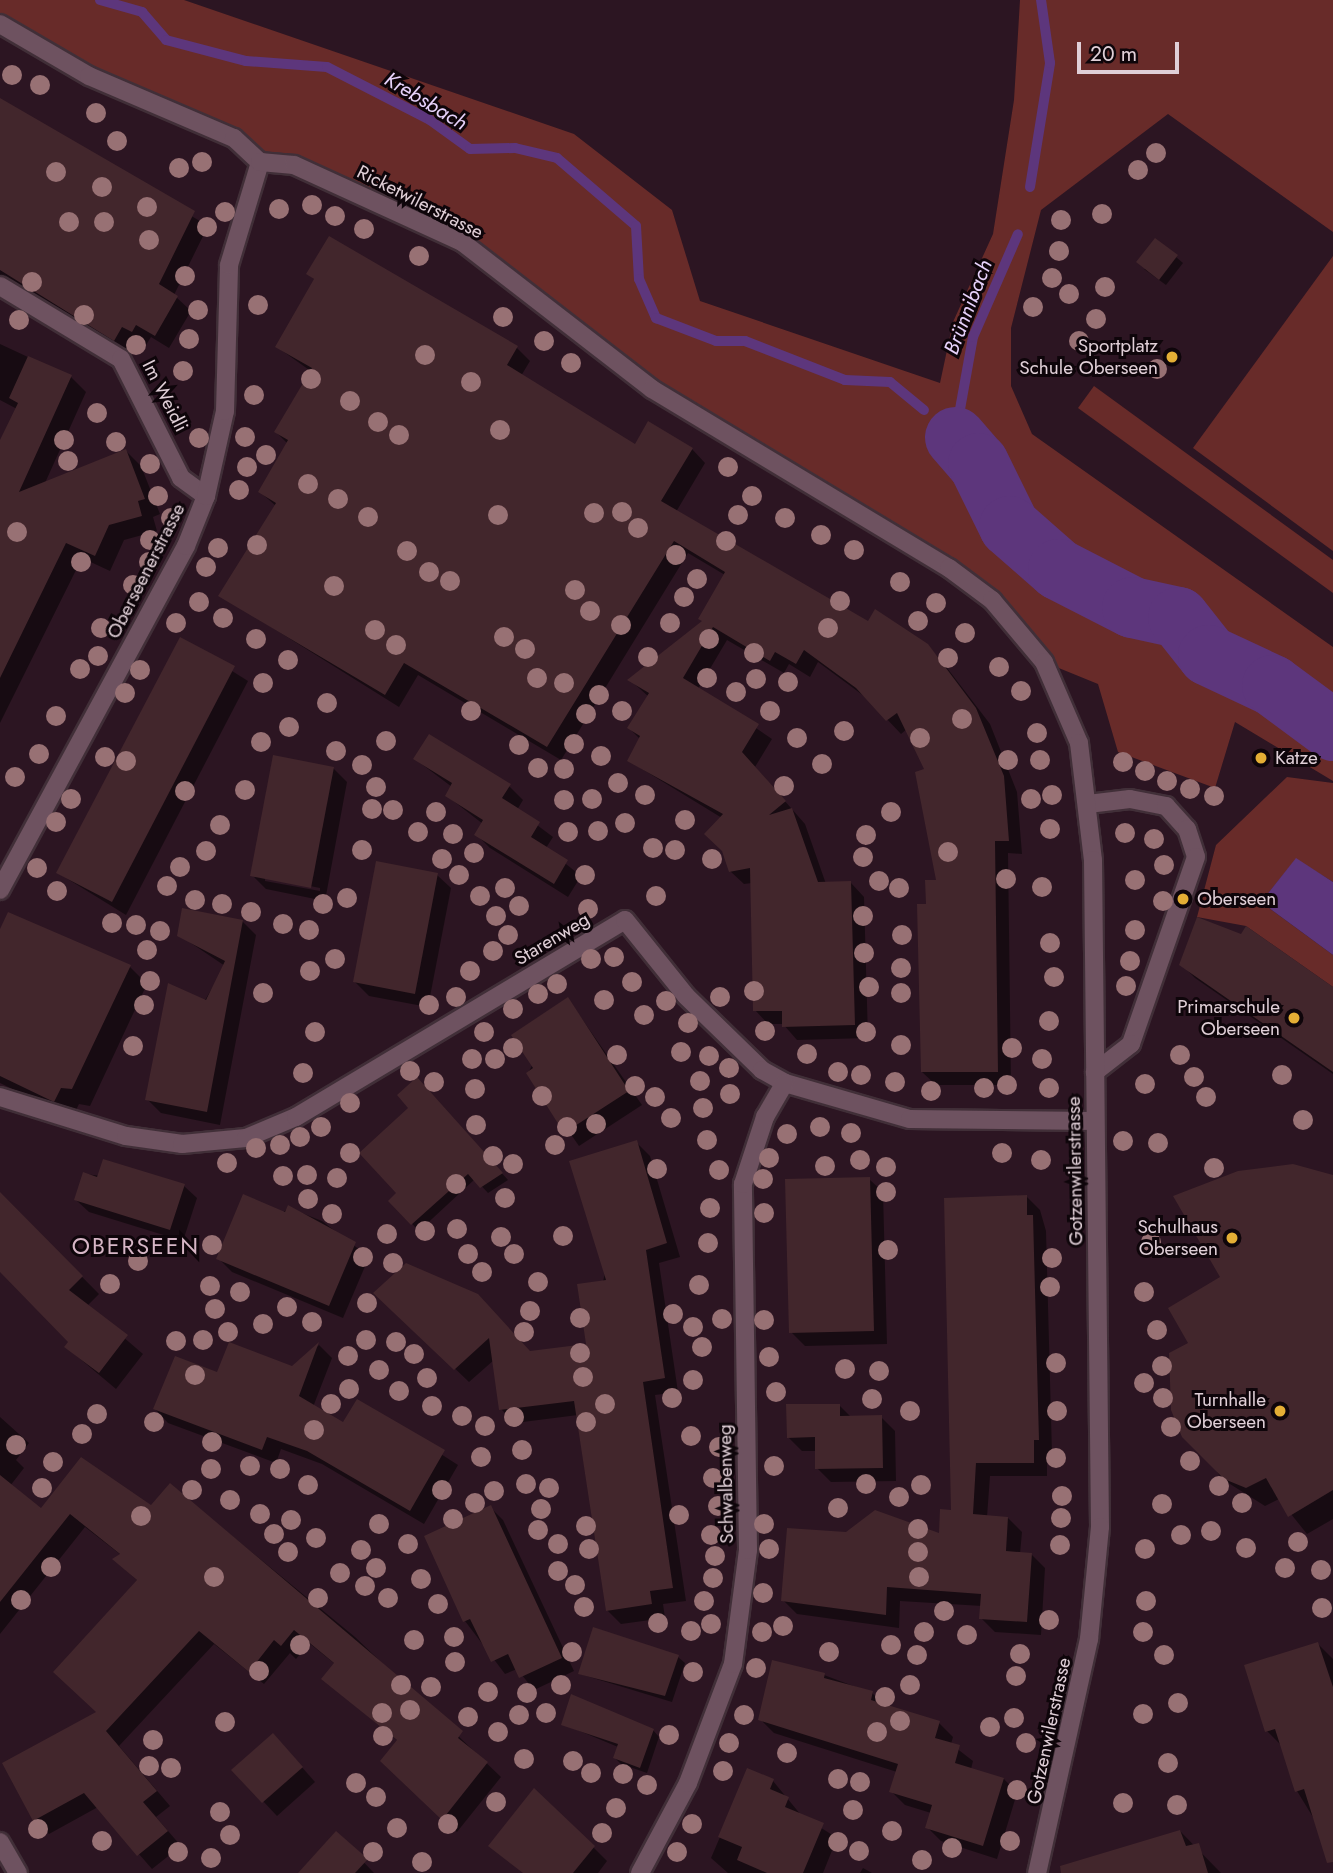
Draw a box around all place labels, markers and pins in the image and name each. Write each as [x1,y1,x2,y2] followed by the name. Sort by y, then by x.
[1019,335,1158,379] place label: Sportplatz Schule Oberseen
[1164,349,1180,365] marker: Sportplatz Schule Oberseen
[1275,747,1318,769] place label: Katze
[1253,750,1269,766] marker: Katze
[1197,888,1276,910] place label: Oberseen
[1175,891,1191,907] marker: Oberseen
[1177,996,1280,1040] place label: Primarschule Oberseen
[1286,1010,1302,1026] marker: Primarschule Oberseen
[1137,1216,1218,1260] place label: Schulhaus Oberseen
[1224,1230,1240,1246] marker: Schulhaus Oberseen
[1187,1389,1266,1433] place label: Turnhalle Oberseen
[1272,1403,1288,1419] marker: Turnhalle Oberseen

